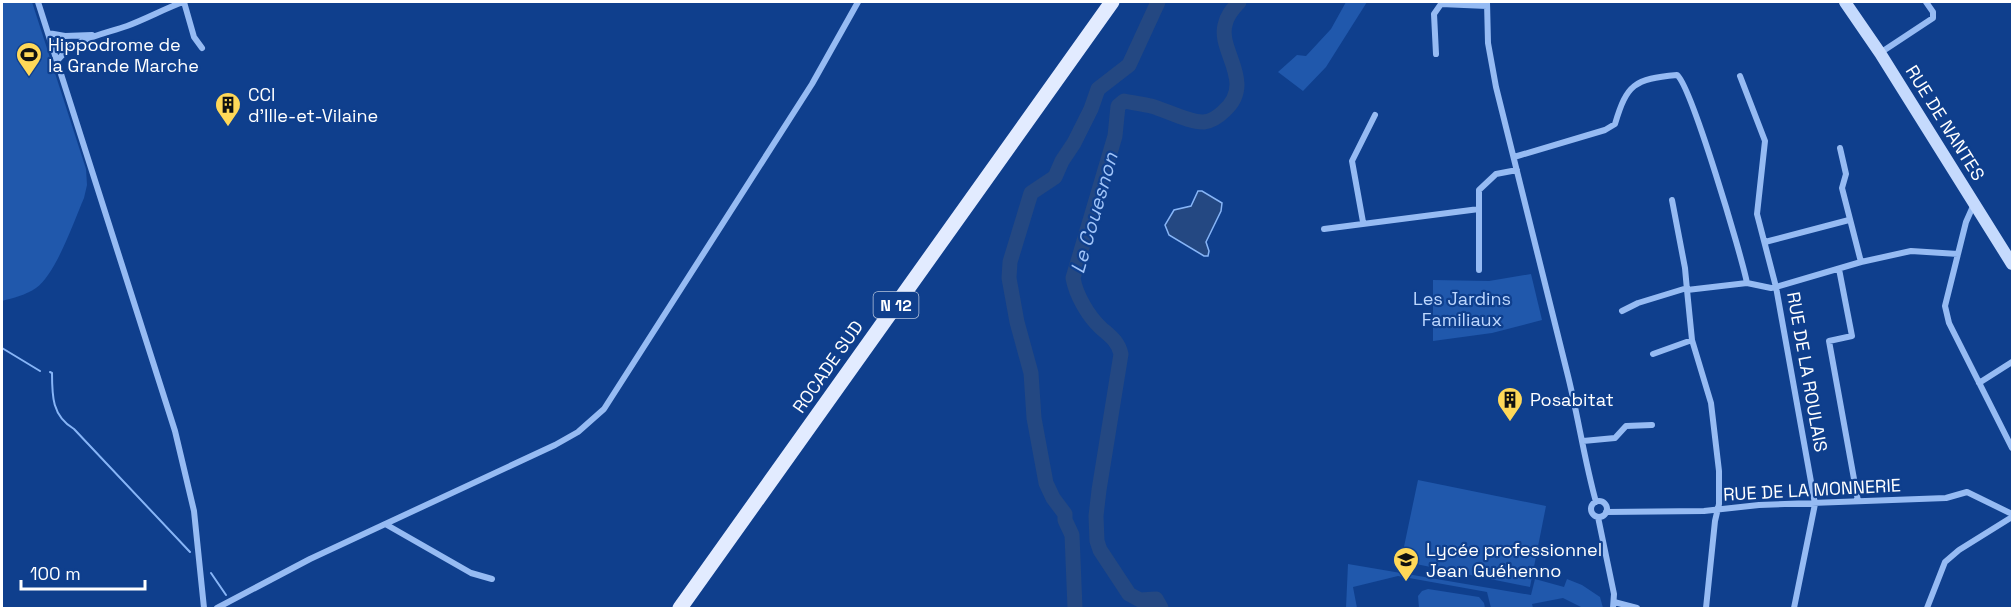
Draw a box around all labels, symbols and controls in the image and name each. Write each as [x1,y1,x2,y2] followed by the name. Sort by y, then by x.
[48,33,199,77] place label: Hippodrome de la Grande Marche
[14,40,44,78] sports icon: Hippodrome de la Grande Marche
[1901,61,1990,185] street label: RUE DE NANTES
[248,83,378,127] place label: CCI d'Ille-et-Vilaine
[213,90,243,128] building icon: CCI d'Ille-et-Vilaine
[1064,149,1124,276] water label: Le Couesnon
[1413,287,1511,331] park label: Les Jardins Familiaux
[1782,290,1833,454] street label: RUE DE LA ROULAIS
[874,292,918,318] road number: N 12
[787,316,868,417] street label: ROCADE SUD
[1495,385,1525,423] building icon: Posabitat
[1530,388,1614,411] place label: Posabitat
[1723,473,1901,506] street label: RUE DE LA MONNERIE
[1426,538,1602,582] place label: Lycée professionnel Jean Guéhenno
[1391,545,1421,583] school or university icon: Lycée professionnel Jean Guéhenno
[21,553,146,591] scale bar
[30,562,81,585] text: 100 m

